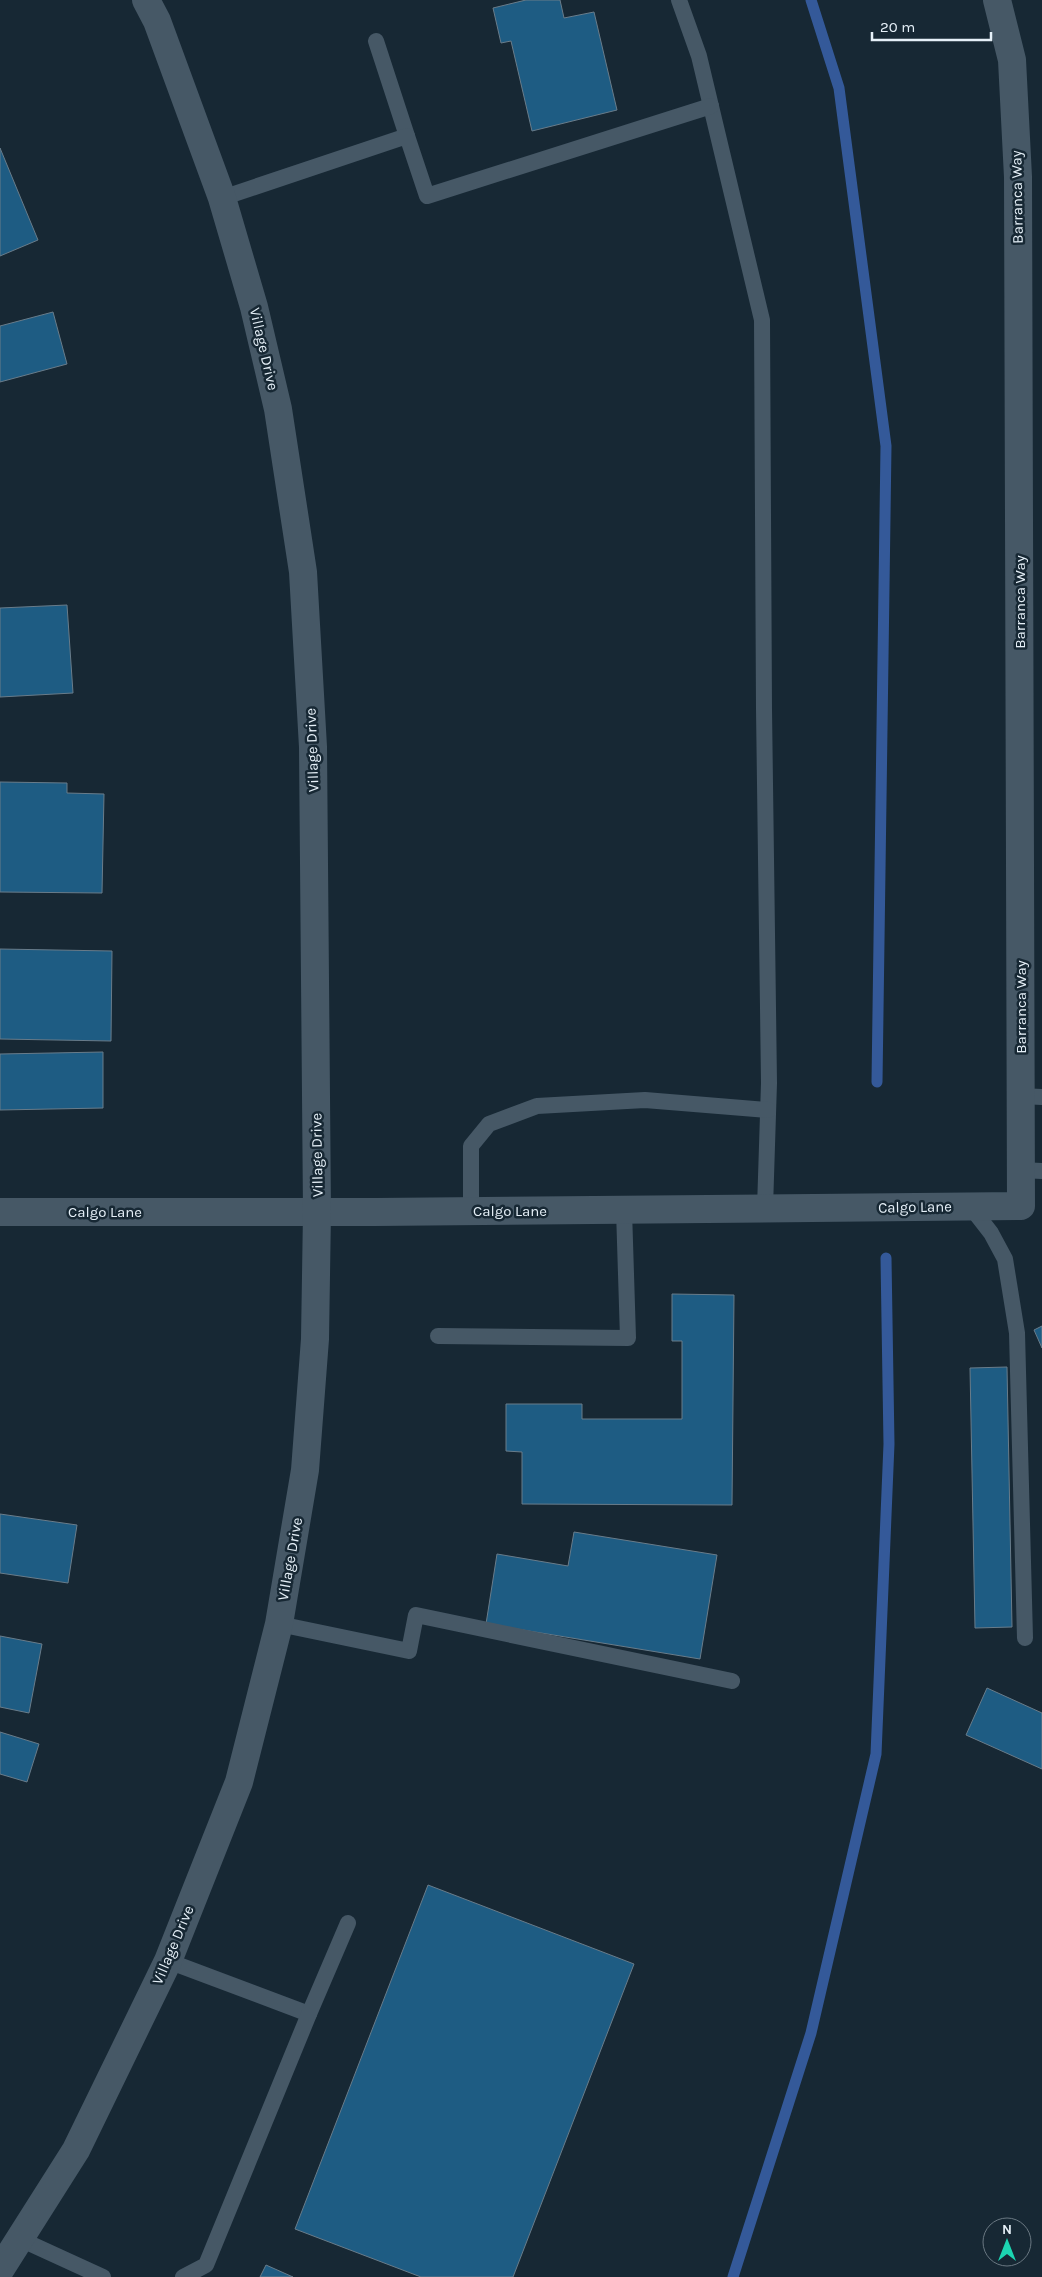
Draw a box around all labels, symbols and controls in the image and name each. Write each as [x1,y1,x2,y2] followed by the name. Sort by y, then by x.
[872,10,991,42] scale bar
[880,18,915,36] text: 20 m
[1007,150,1027,244] street label: Barranca Way
[246,306,282,392] street label: Village Drive
[1011,555,1029,649] street label: Barranca Way
[302,708,322,792] street label: Village Drive
[1012,960,1030,1054] street label: Barranca Way
[307,1113,327,1197] street label: Village Drive
[878,1197,952,1217] street label: Calgo Lane
[473,1202,547,1220] street label: Calgo Lane
[68,1203,142,1221] street label: Calgo Lane
[274,1516,306,1602] street label: Village Drive
[148,1903,198,1987] street label: Village Drive
[982,2217,1032,2267] north arrow
[1002,2221,1012,2238] text: N

